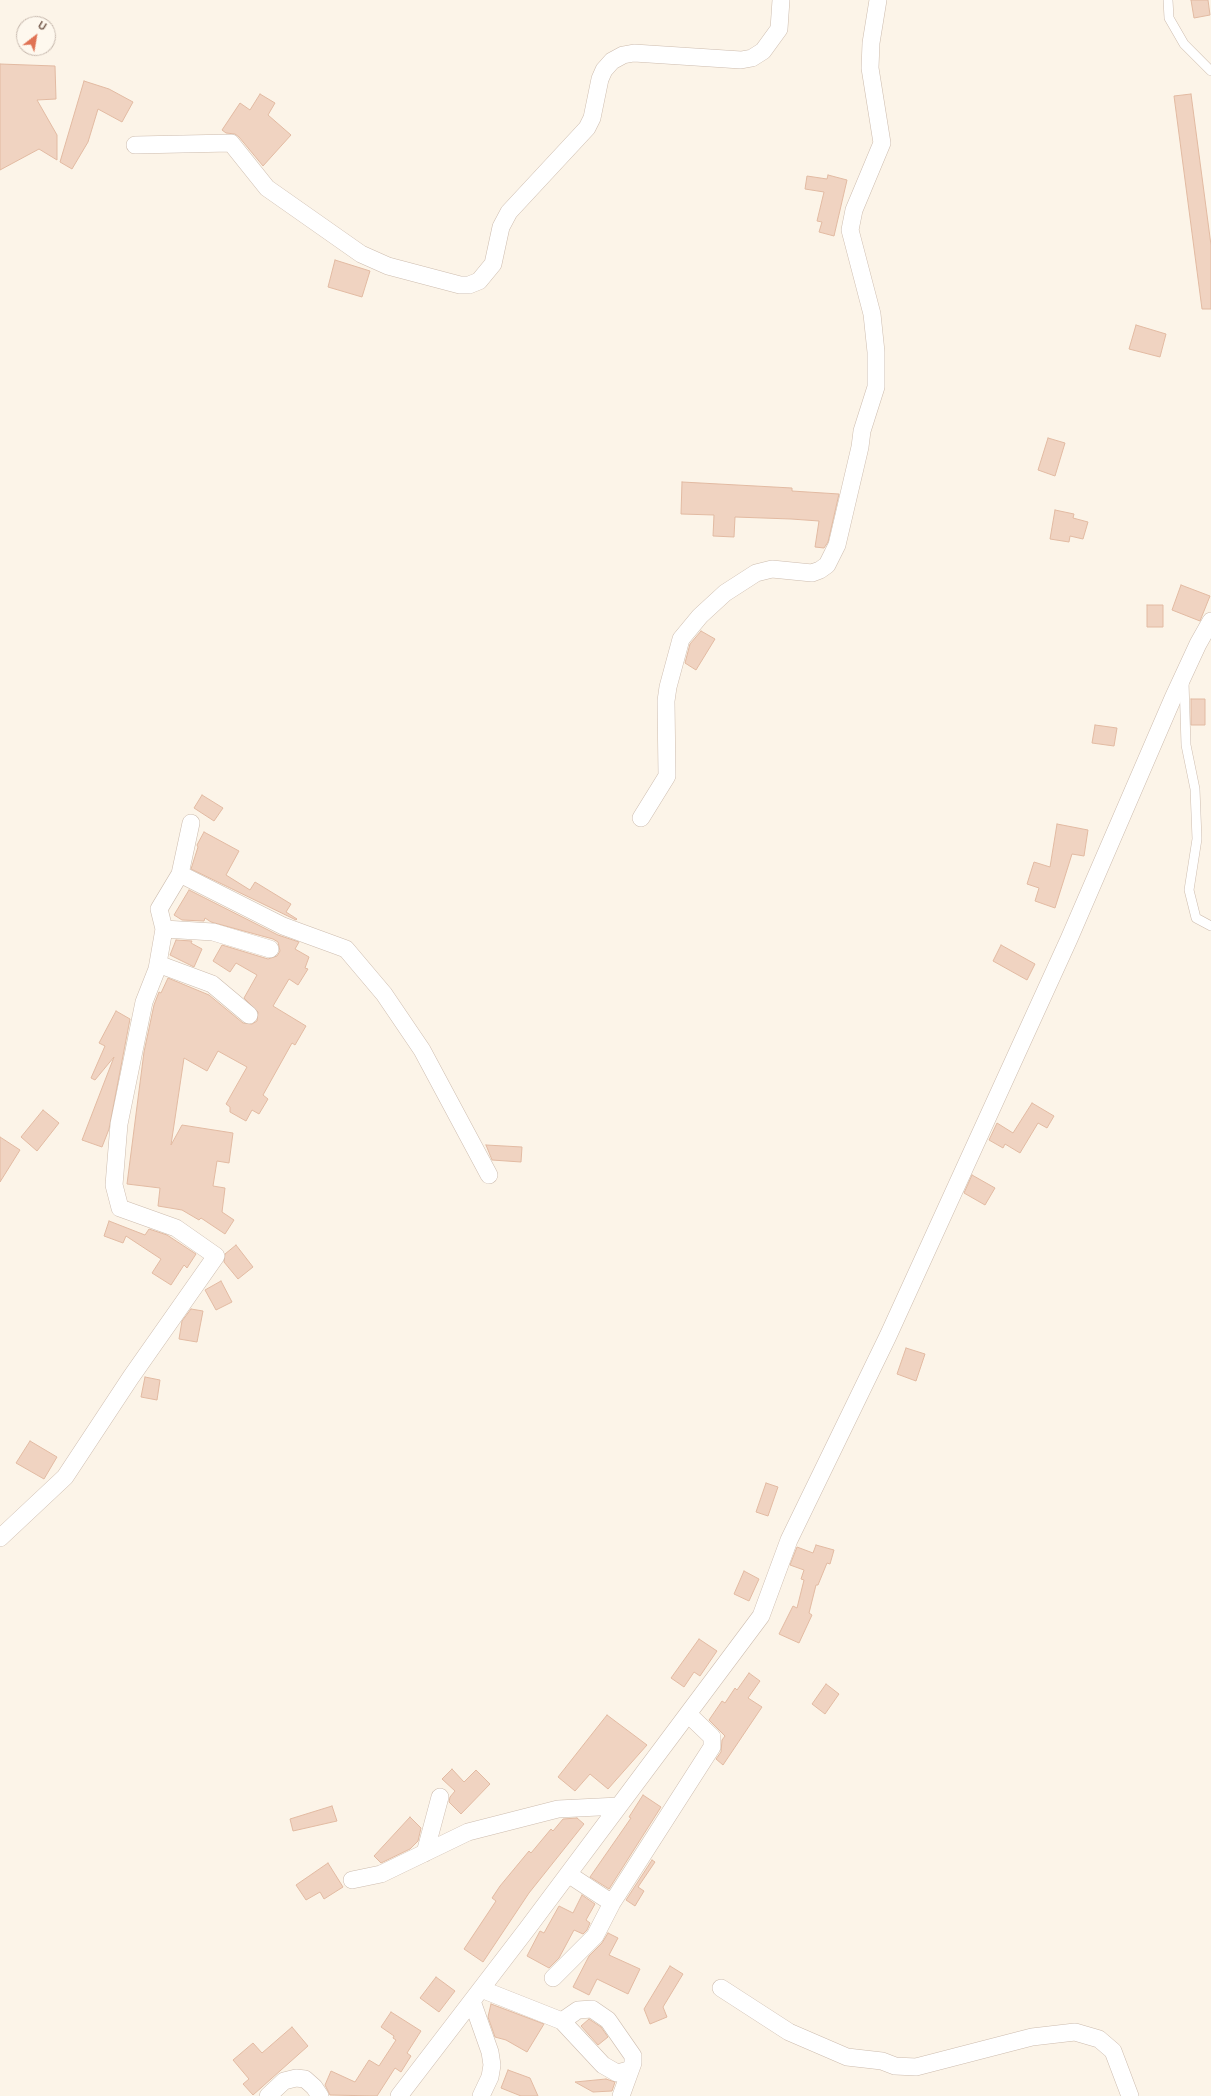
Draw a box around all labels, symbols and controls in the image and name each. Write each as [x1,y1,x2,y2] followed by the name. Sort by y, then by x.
[16,16,56,56] north arrow
[35,19,49,34] text: U

